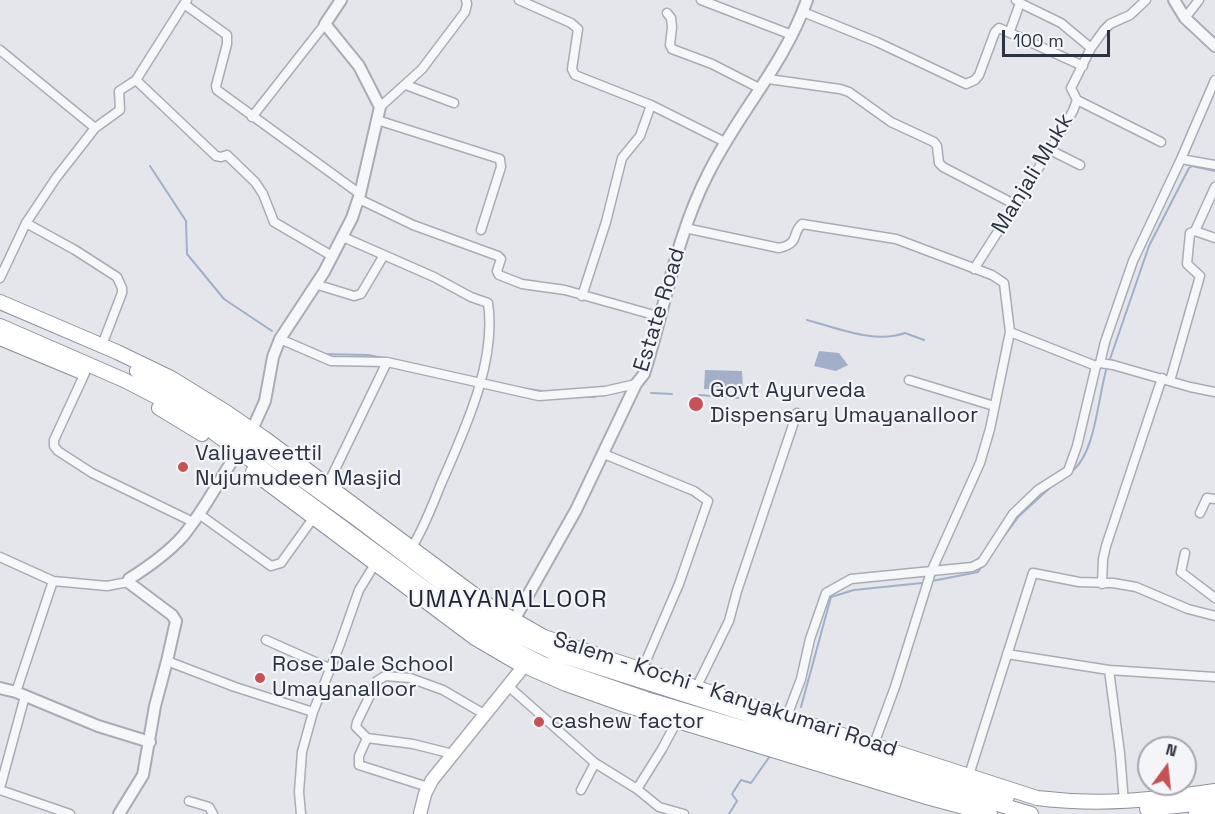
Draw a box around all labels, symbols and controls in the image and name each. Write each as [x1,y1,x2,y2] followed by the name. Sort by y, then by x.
[1005,18,1113,56] scale bar
[1013,29,1064,52] text: 100 m
[987,109,1079,239] street label: Manjali Mukk
[629,245,691,375] street label: Estate Road
[710,378,978,430] place label: Govt Ayurveda Dispensary Umayanalloor
[687,395,705,413] marker: Govt Ayurveda Dispensary Umayanalloor
[195,441,402,493] place label: Valiyaveettil Nujumudeen Masjid
[176,460,190,474] marker: Valiyaveettil Nujumudeen Masjid
[408,586,608,614] district label: UMAYANALLOOR
[550,627,900,763] street label: Salem - Kochi - Kanyakumari Road
[272,652,454,704] place label: Rose Dale School Umayanalloor
[253,671,267,685] marker: Rose Dale School Umayanalloor
[551,709,704,735] place label: cashew factor
[532,715,546,729] marker: cashew factor
[1137,736,1197,796] north arrow
[1163,739,1179,762] text: N

